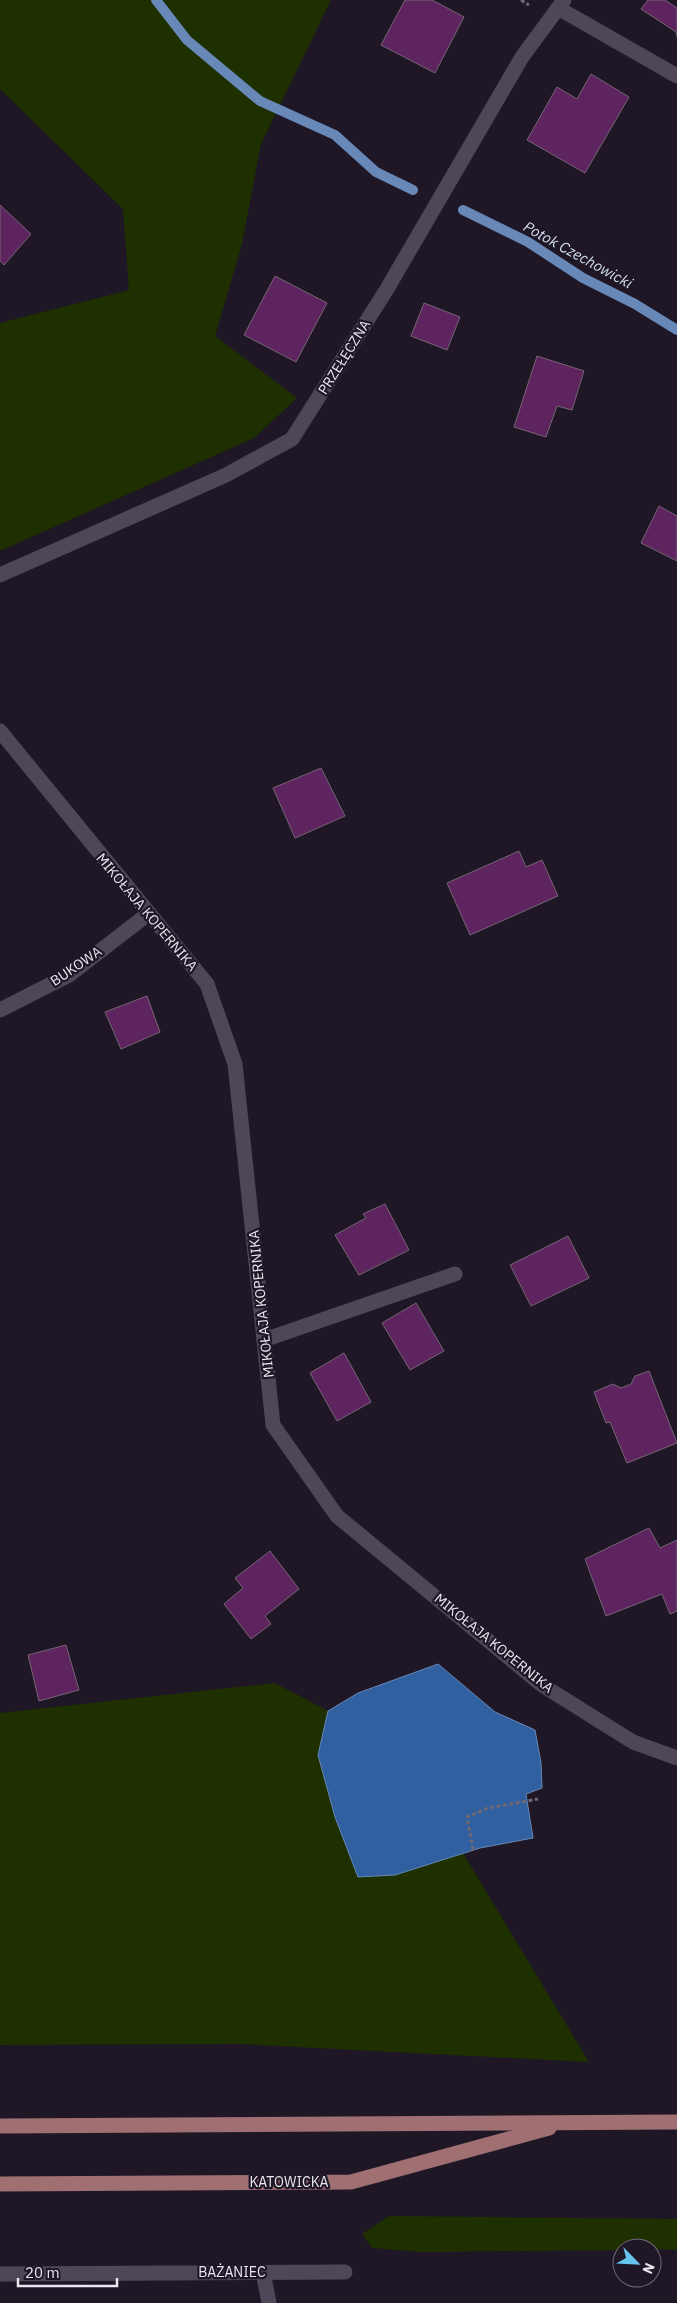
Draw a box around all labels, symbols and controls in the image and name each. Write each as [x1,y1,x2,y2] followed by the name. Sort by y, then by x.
[520,217,636,293] water label: Potok Czechowicki
[314,316,374,398] street label: PRZEŁĘCZNA
[92,849,202,975] street label: MIKOŁAJA KOPERNIKA
[47,942,105,990] street label: BUKOWA
[244,1229,278,1379] street label: MIKOŁAJA KOPERNIKA
[431,1589,557,1697] street label: MIKOŁAJA KOPERNIKA
[249,2173,329,2191] street label: KATOWICKA
[612,2238,662,2288] north arrow
[18,2256,116,2288] scale bar
[639,2260,659,2277] text: N
[25,2263,60,2282] text: 20 m
[198,2263,266,2281] street label: BAŻANIEC

